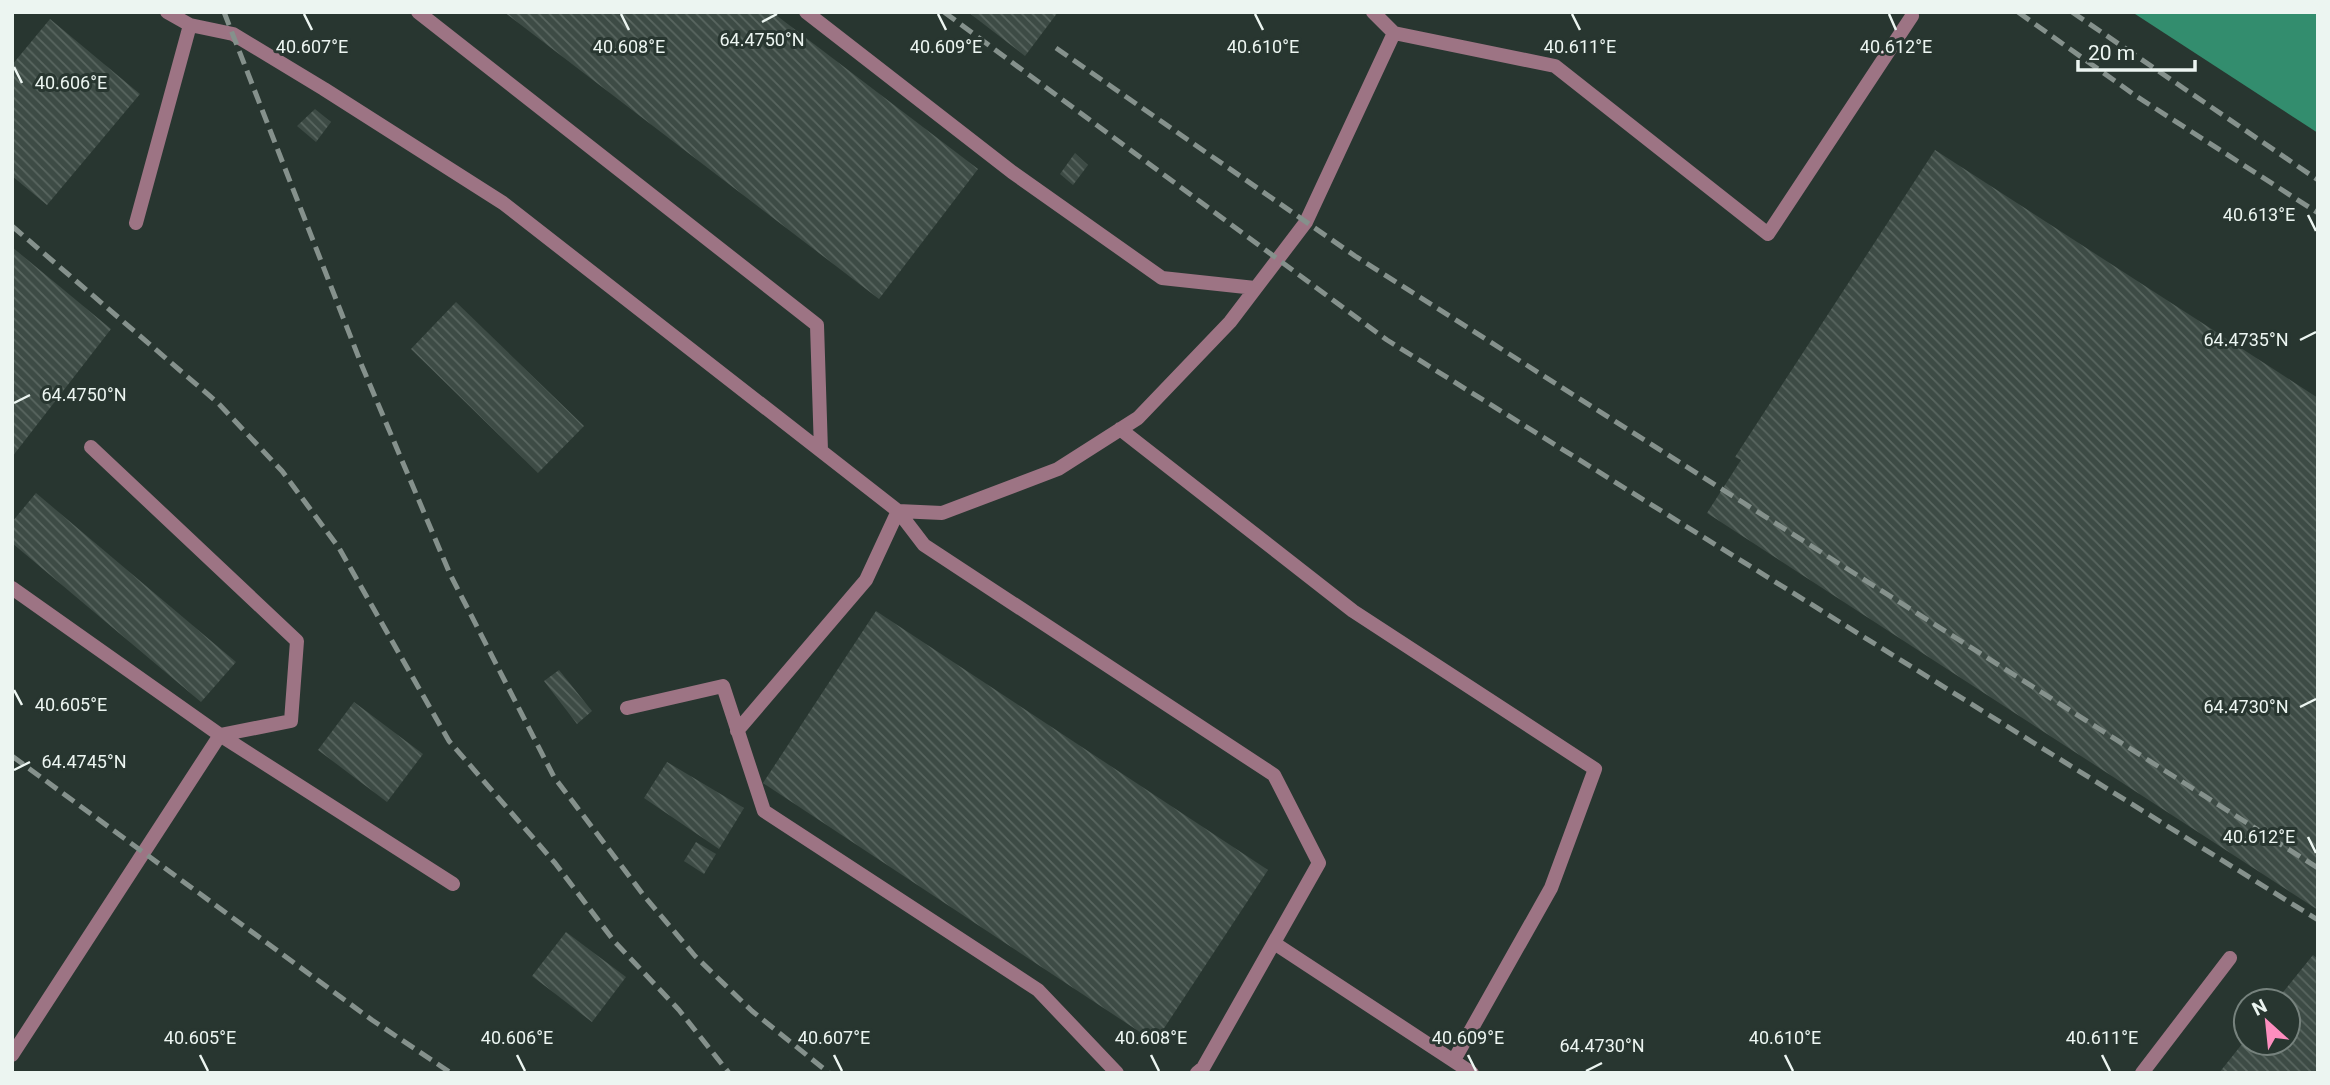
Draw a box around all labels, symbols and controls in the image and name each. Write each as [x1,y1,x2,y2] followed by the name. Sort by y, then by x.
[2078,28,2195,72] scale bar
[719,29,805,50] text: 64.4750°N
[276,36,348,57] text: 40.607°E
[593,36,665,57] text: 40.608°E
[910,36,982,57] text: 40.609°E
[1227,36,1299,57] text: 40.610°E
[1544,36,1616,57] text: 40.611°E
[1860,36,1932,57] text: 40.612°E
[2088,41,2135,65] text: 20 m
[35,72,107,93] text: 40.606°E
[2223,204,2295,225] text: 40.613°E
[2203,329,2289,350] text: 64.4735°N
[41,384,127,405] text: 64.4750°N
[35,694,107,715] text: 40.605°E
[2203,696,2289,717] text: 64.4730°N
[41,751,127,772] text: 64.4745°N
[2223,826,2295,847] text: 40.612°E
[2232,987,2302,1057] north arrow
[2248,994,2271,1021] text: N
[164,1027,236,1048] text: 40.605°E
[481,1027,553,1048] text: 40.606°E
[798,1027,870,1048] text: 40.607°E
[1115,1027,1187,1048] text: 40.608°E
[1432,1027,1504,1048] text: 40.609°E
[1749,1027,1821,1048] text: 40.610°E
[2066,1027,2138,1048] text: 40.611°E
[1559,1035,1645,1056] text: 64.4730°N

